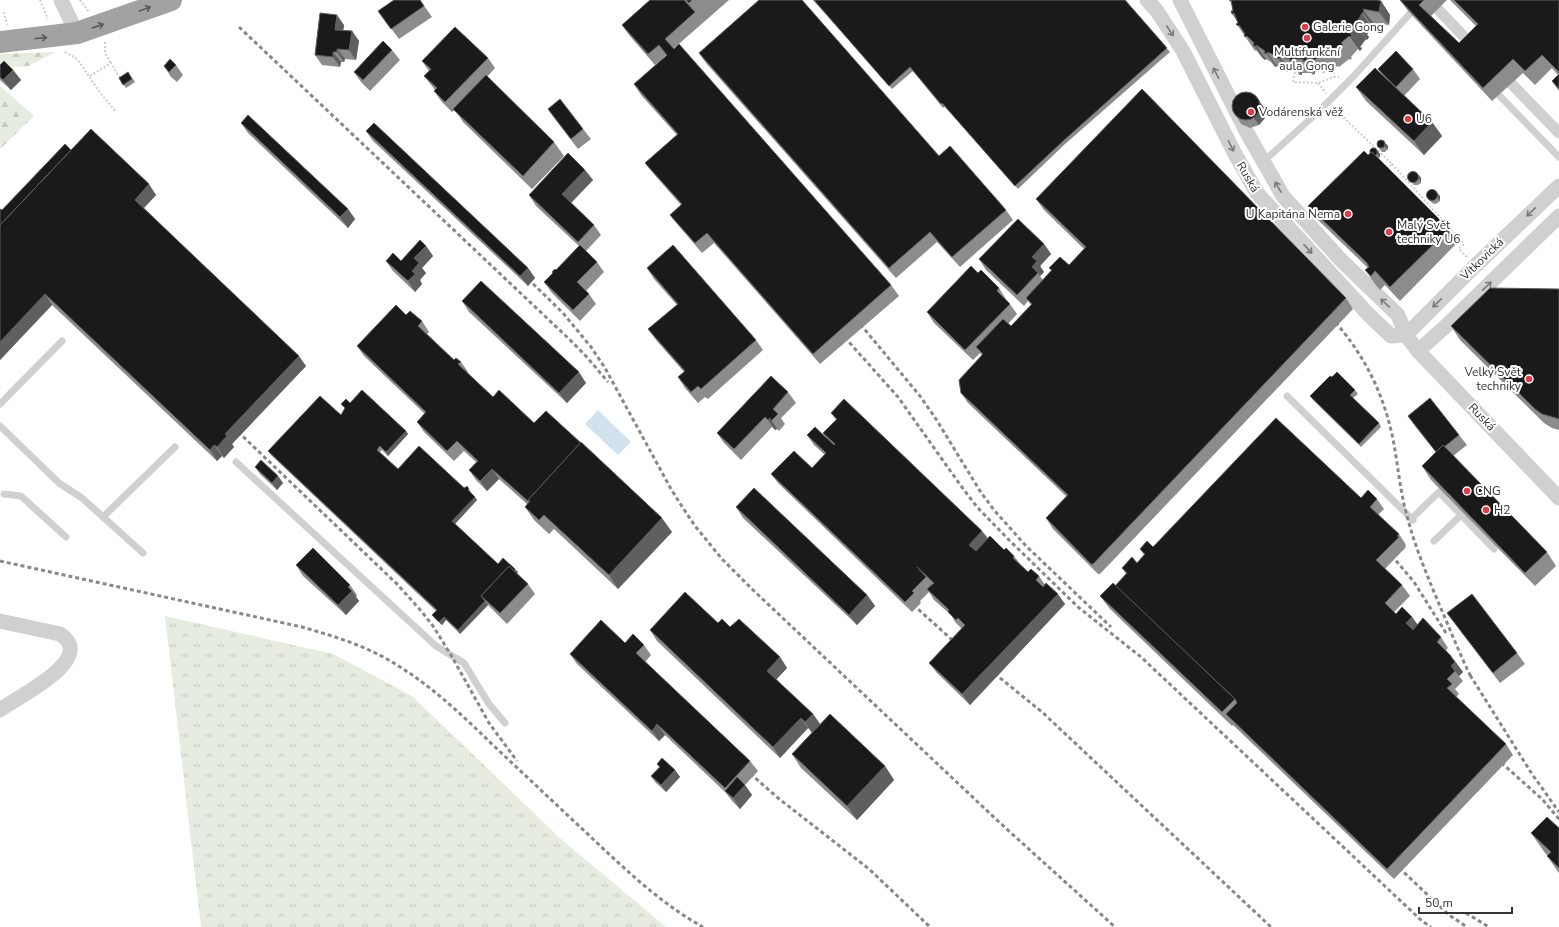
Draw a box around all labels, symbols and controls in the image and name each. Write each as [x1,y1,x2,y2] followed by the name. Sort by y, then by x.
[139,5,151,13] one-way arrow
[1313,19,1384,35] place label: Galerie Gong
[92,21,104,29] one-way arrow
[1300,22,1310,32] marker: Galerie Gong
[1166,25,1174,36] one-way arrow
[1302,33,1312,43] marker: Multifunkční aula Gong
[34,34,47,42] one-way arrow
[1274,44,1341,74] place label: Multifunkční aula Gong
[1212,67,1220,79] one-way arrow
[1258,104,1344,120] place label: Vodárenská věž
[1246,107,1256,117] marker: Vodárenská věž
[1416,111,1432,127] place label: U6
[1403,114,1413,124] marker: U6
[1228,139,1235,151] one-way arrow
[1233,159,1263,195] street label: Ruská
[1273,181,1281,193] one-way arrow
[1246,206,1340,222] place label: U Kapitána Nema
[1526,208,1536,217] one-way arrow
[1343,209,1353,219] marker: U Kapitána Nema
[1397,217,1461,247] place label: Malý Svět techniky U6
[1384,227,1394,237] marker: Malý Svět techniky U6
[1456,234,1507,284] street label: Vítkovická
[1304,244,1313,254] one-way arrow
[1482,281,1492,291] one-way arrow
[1380,298,1390,308] one-way arrow
[1432,298,1442,308] one-way arrow
[1463,364,1522,394] place label: Velký Svět techniky
[1524,374,1534,384] marker: Velký Svět techniky
[1465,400,1499,434] street label: Ruská
[1475,483,1501,499] place label: CNG
[1462,486,1472,496] marker: CNG
[1494,502,1510,518] place label: H2
[1481,505,1491,515] marker: H2
[1419,889,1512,915] scale bar
[1425,895,1453,911] text: 50 m

